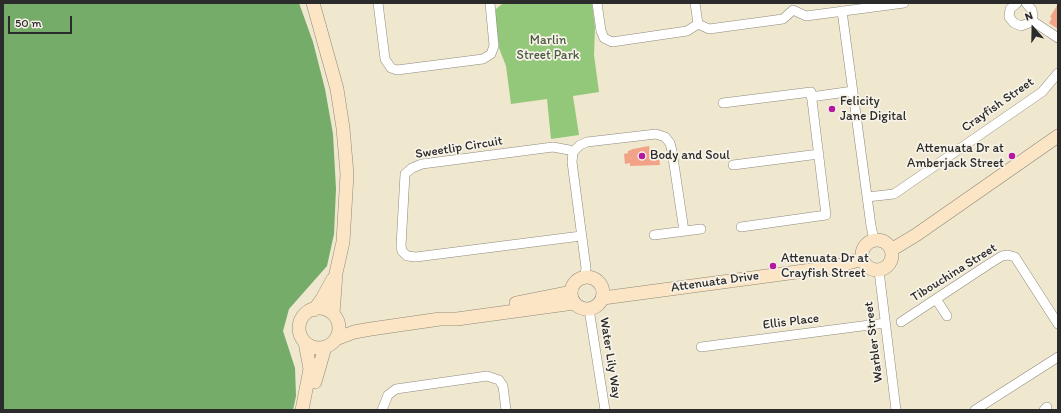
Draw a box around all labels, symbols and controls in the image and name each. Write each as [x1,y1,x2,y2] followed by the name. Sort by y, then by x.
[10,8,74,34] scale bar
[1013,8,1053,48] north arrow
[1023,9,1034,24] text: N
[15,16,41,30] text: 50 m
[517,33,579,64] park label: Marlin Street Park
[959,74,1037,136] street label: Crayfish Street
[840,94,907,125] place label: Felicity Jane Digital
[827,104,837,114] marker: Felicity Jane Digital
[414,133,504,163] street label: Sweetlip Circuit
[907,141,1004,172] place label: Attenuata Dr at Amberjack Street
[650,148,730,164] place label: Body and Soul
[637,151,647,161] marker: Body and Soul
[1007,151,1017,161] marker: Attenuata Dr at Amberjack Street
[908,240,1000,306] street label: Tibouchina Street
[781,251,869,282] place label: Attenuata Dr at Crayfish Street
[768,261,778,271] marker: Attenuata Dr at Crayfish Street
[670,268,760,296] street label: Attenuata Drive
[861,301,887,383] street label: Warbler Street
[762,311,820,333] street label: Ellis Place
[596,316,624,400] street label: Water Lily Way

